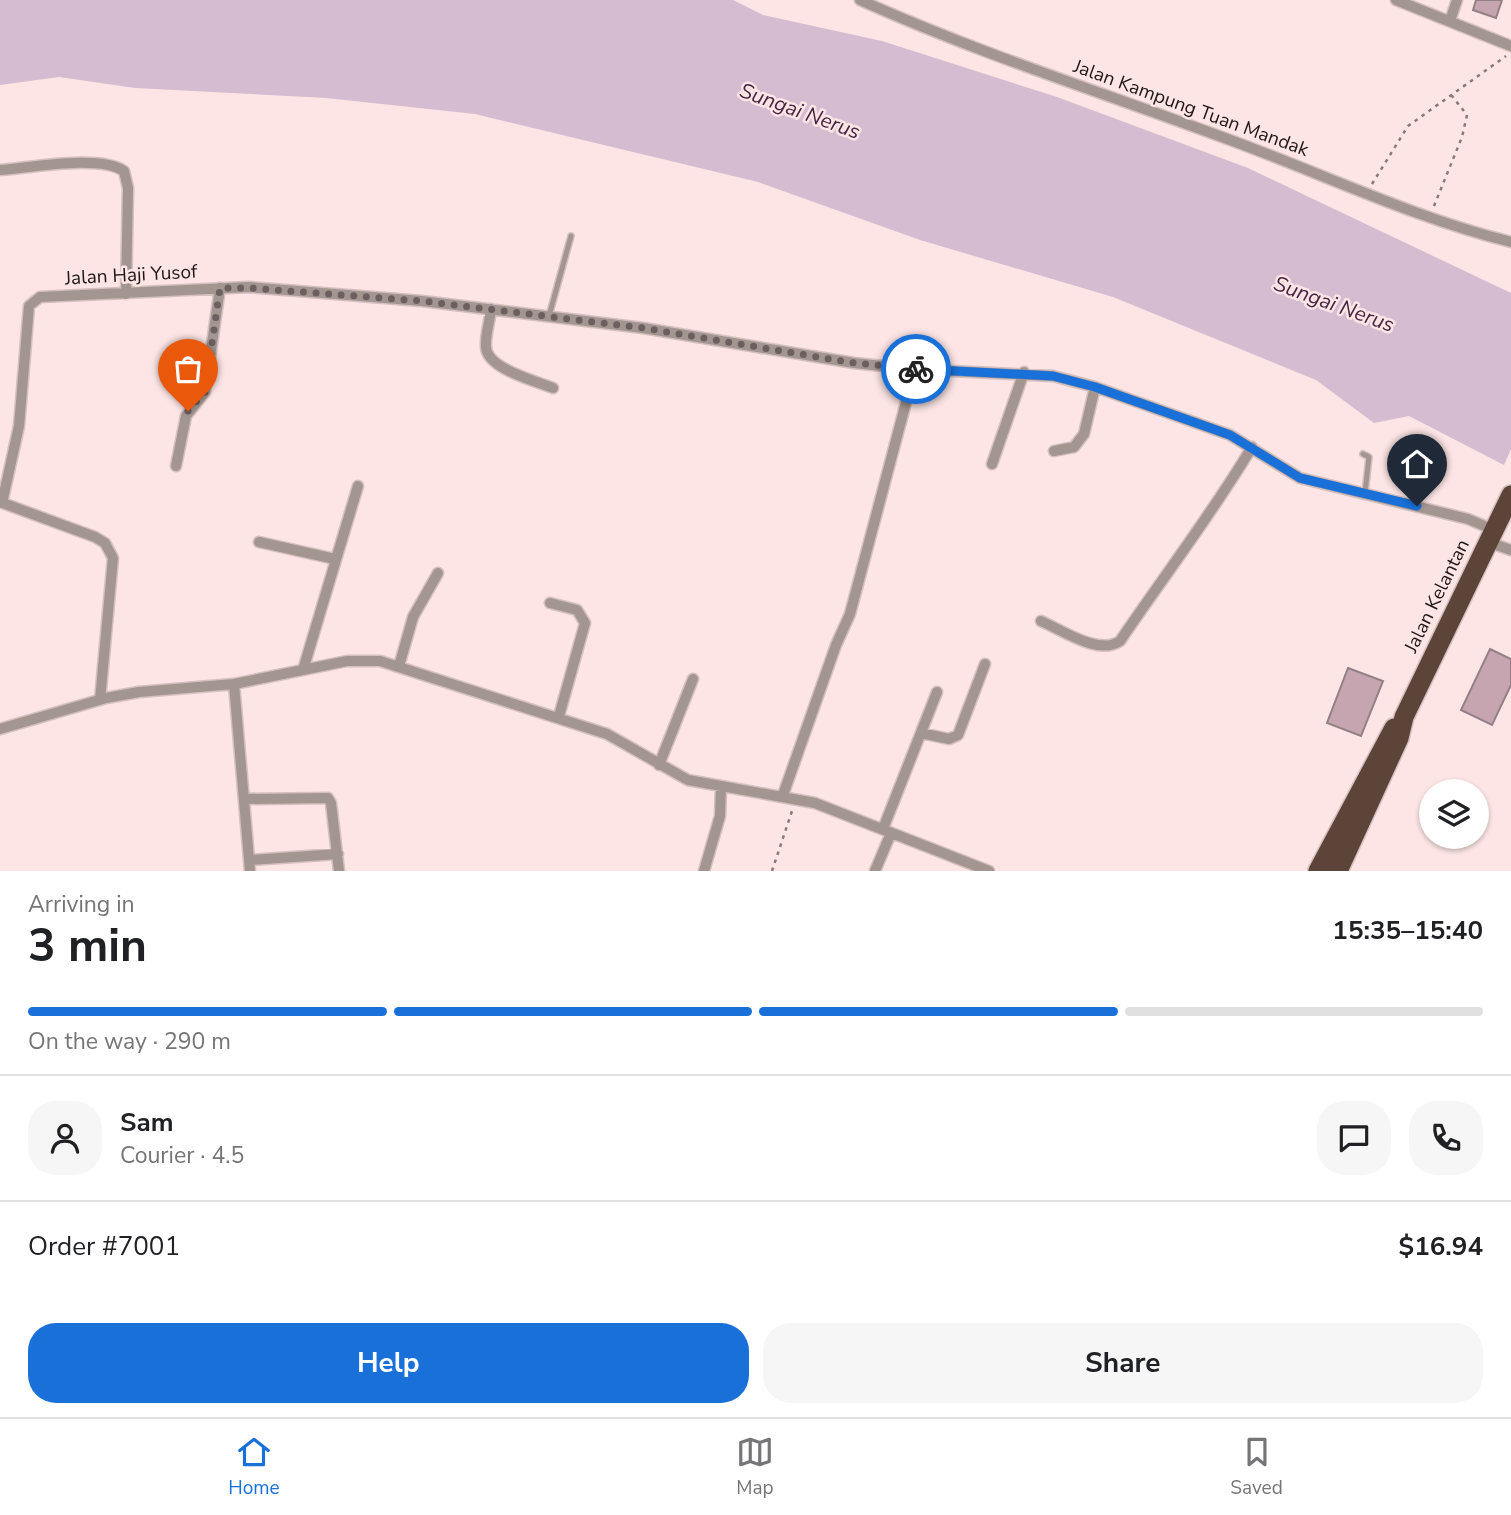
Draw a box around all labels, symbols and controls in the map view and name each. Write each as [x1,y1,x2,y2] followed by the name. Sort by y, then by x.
[1069,53,1313,163] street label: Jalan Kampung Tuan Mandak
[736,76,864,146] water label: Sungai Nerus
[63,259,198,292] street label: Jalan Haji Yusof
[1270,269,1398,339] water label: Sungai Nerus
[881,334,951,404] courier
[158,339,218,411] pin
[169,350,207,388] icon: bag
[897,350,935,388] icon: bike
[1387,434,1447,506] pin
[1398,445,1436,483] icon: home
[1398,535,1476,658] street label: Jalan Kelantan
[1419,779,1489,849] map controls
[1419,779,1489,849] button: layers
[28,889,135,920] text: Arriving in
[1332,913,1483,948] text: 15:35–15:40
[28,914,147,977] text: 3 min
[28,1026,231,1057] text: On the way · 290 m
[28,1101,102,1175] button: person
[1317,1101,1391,1175] button: chat
[1409,1101,1483,1175] button: phone
[120,1105,173,1140] text: Sam
[120,1140,244,1171] text: Courier · 4.5
[28,1229,180,1264] text: Order #7001
[1399,1229,1483,1264] text: $16.94
[28,1323,749,1403] button: Help
[763,1323,1483,1403] button: Share
[228,1433,280,1501] tab: Home
[736,1433,774,1501] tab: Map
[1230,1433,1283,1501] tab: Saved

